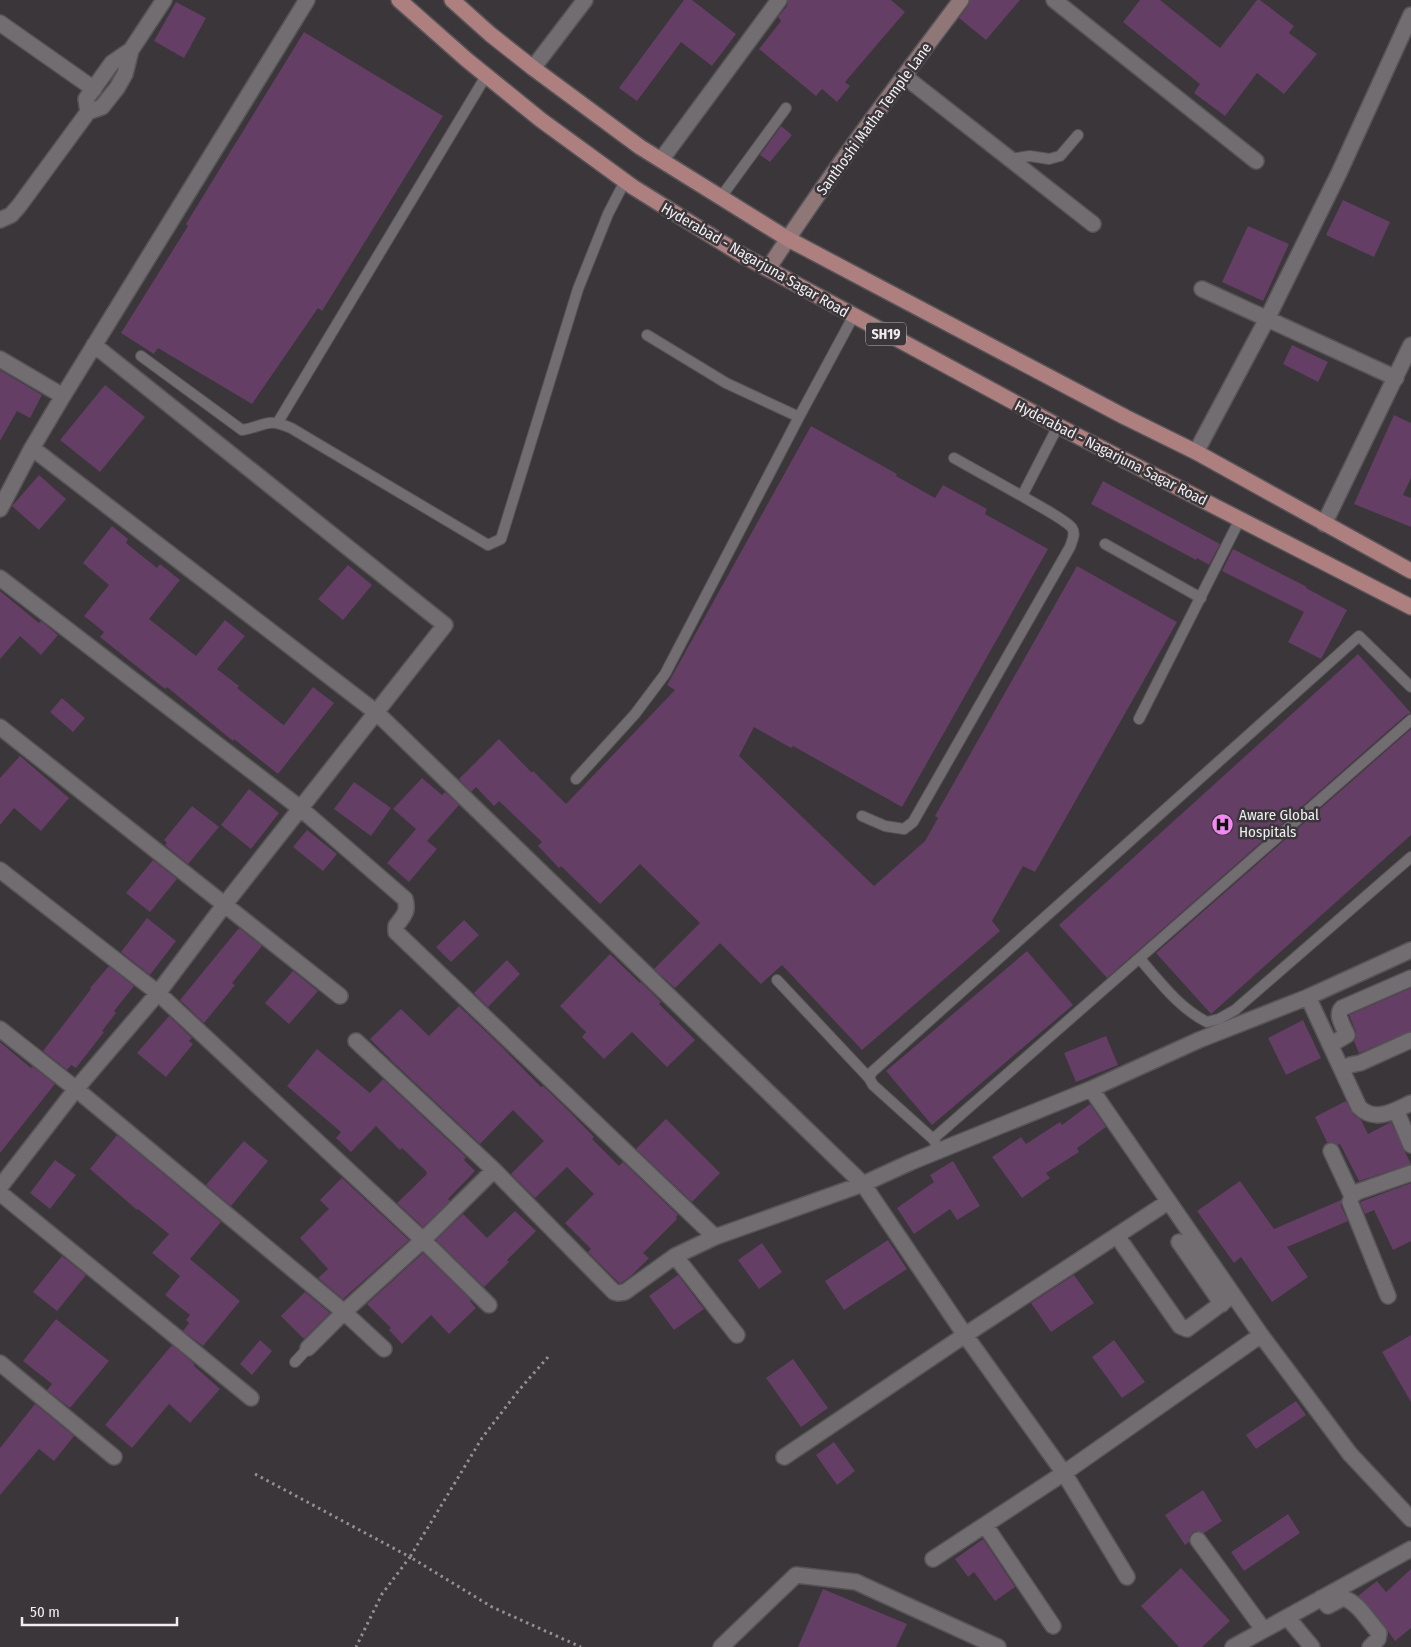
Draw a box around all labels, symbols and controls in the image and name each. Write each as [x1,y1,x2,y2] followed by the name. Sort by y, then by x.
[813,39,935,199] street label: Santhoshi Matha Temple Lane
[658,199,852,321] street label: Hyderabad - Nagarjuna Sagar Road
[866,322,906,346] road number: SH19
[1012,396,1210,510] street label: Hyderabad - Nagarjuna Sagar Road
[1239,806,1319,841] place label: Aware Global Hospitals
[1211,812,1235,836] hospital icon: Aware Global Hospitals
[22,1594,178,1626] scale bar
[30,1603,60,1621] text: 50 m

